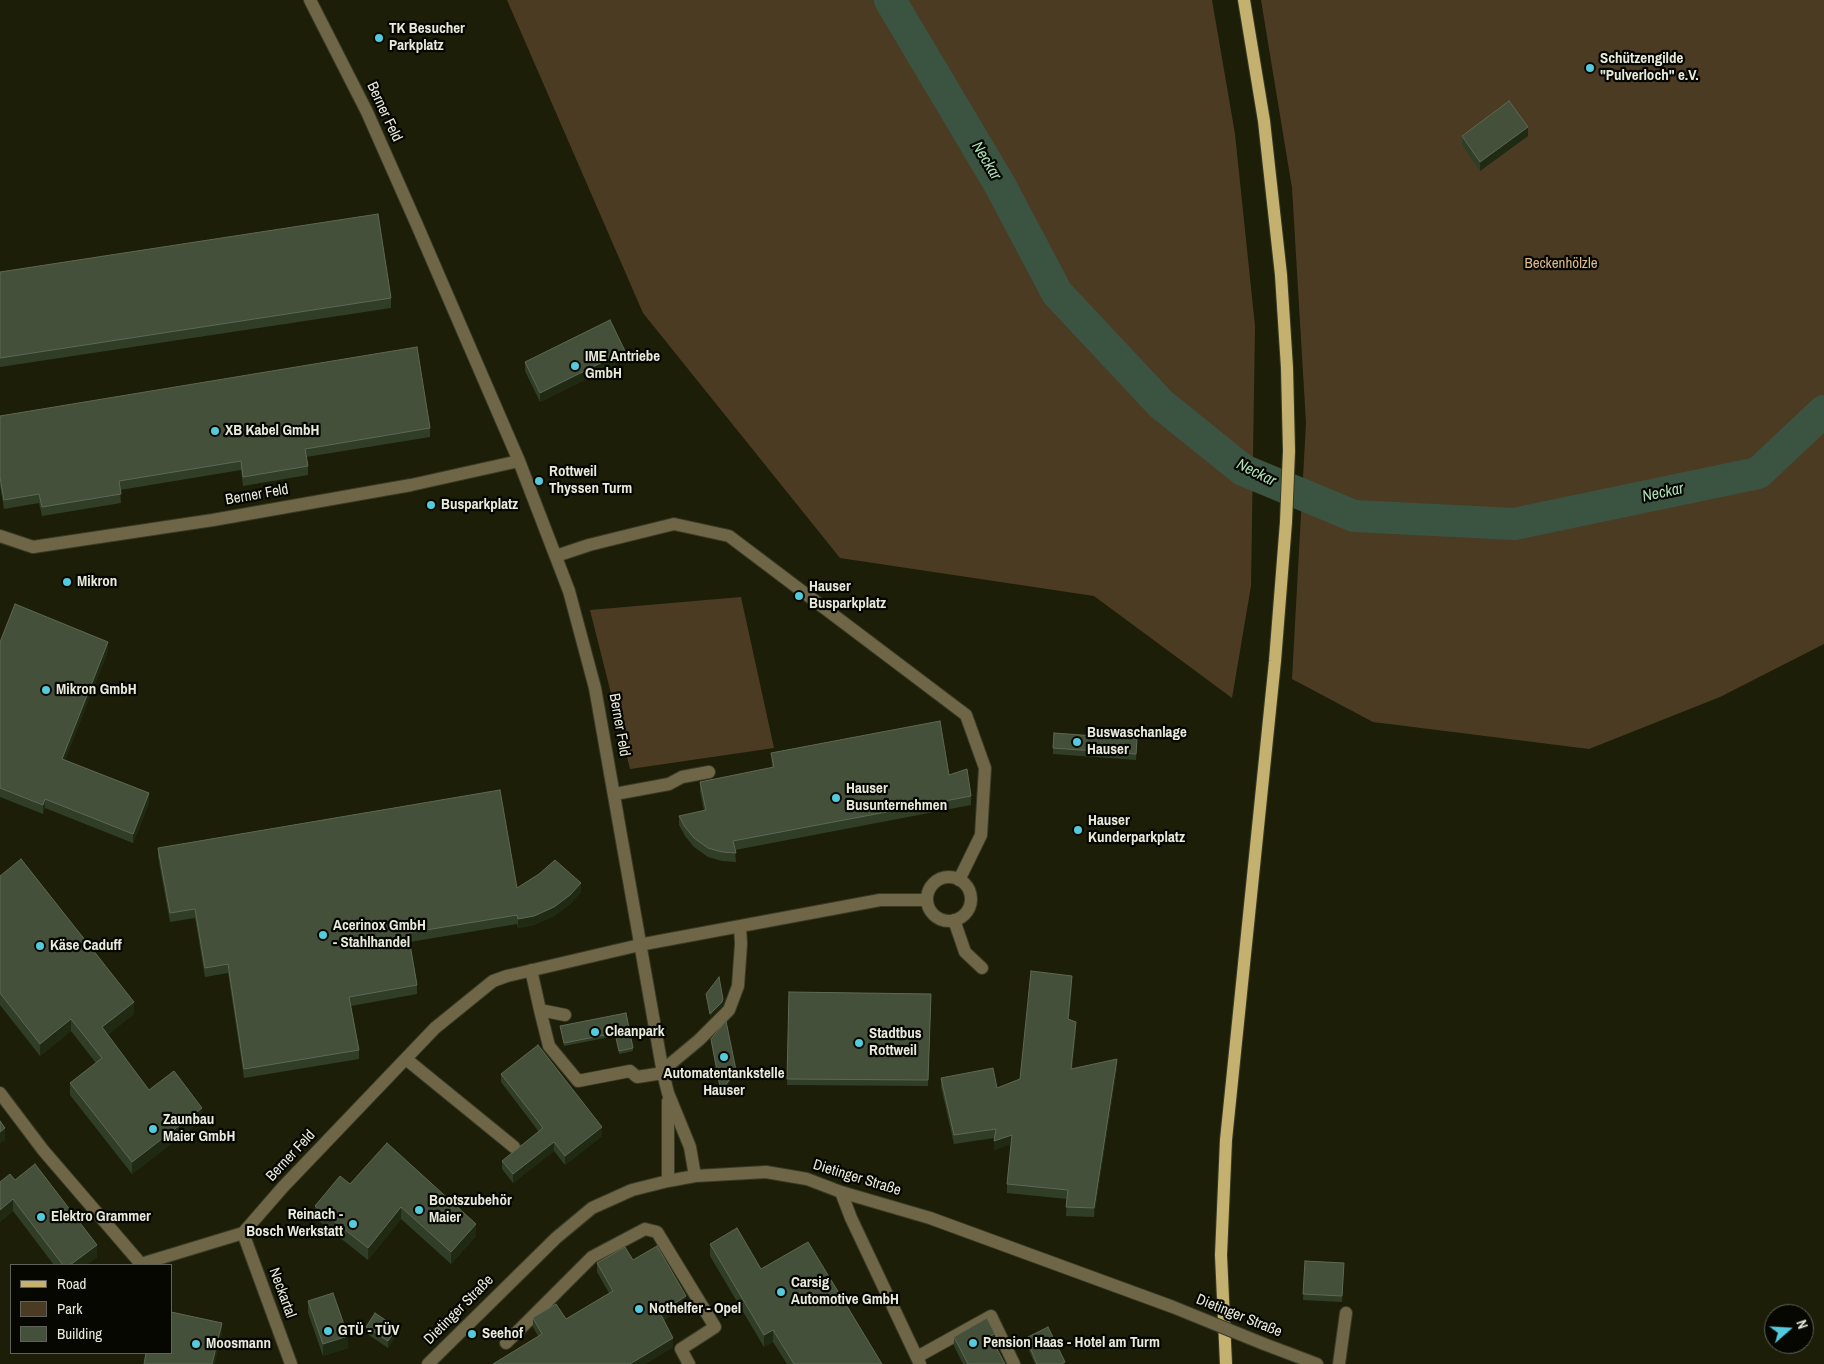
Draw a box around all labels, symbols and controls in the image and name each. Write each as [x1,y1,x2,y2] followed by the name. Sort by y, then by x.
[389,20,465,55] place label: TK Besucher Parkplatz
[373,32,385,44] marker: TK Besucher Parkplatz
[1600,50,1699,85] place label: Schützengilde "Pulverloch" e.V.
[1584,62,1596,74] marker: Schützengilde "Pulverloch" e.V.
[362,79,406,145] street label: Berner Feld
[967,138,1005,184] water label: Neckar
[1524,255,1598,273] park label: Beckenhölzle
[585,348,660,383] place label: IME Antriebe GmbH
[569,360,581,372] marker: IME Antriebe GmbH
[225,422,319,440] place label: XB Kabel GmbH
[209,425,221,437] marker: XB Kabel GmbH
[1233,455,1279,491] water label: Neckar
[549,463,632,498] place label: Rottweil Thyssen Turm
[533,475,545,487] marker: Rottweil Thyssen Turm
[1641,479,1685,507] water label: Neckar
[224,481,290,509] street label: Berner Feld
[441,496,518,514] place label: Busparkplatz
[425,499,437,511] marker: Busparkplatz
[77,573,117,591] place label: Mikron
[61,576,73,588] marker: Mikron
[809,578,886,613] place label: Hauser Busparkplatz
[793,590,805,602] marker: Hauser Busparkplatz
[56,681,137,699] place label: Mikron GmbH
[40,684,52,696] marker: Mikron GmbH
[605,692,633,758] street label: Berner Feld
[1087,724,1187,759] place label: Buswaschanlage Hauser
[1071,736,1083,748] marker: Buswaschanlage Hauser
[846,780,947,815] place label: Hauser Busunternehmen
[830,792,842,804] marker: Hauser Busunternehmen
[1088,812,1185,847] place label: Hauser Kunderparkplatz
[1072,824,1084,836] marker: Hauser Kunderparkplatz
[333,917,426,952] place label: Acerinox GmbH - Stahlhandel
[317,929,329,941] marker: Acerinox GmbH - Stahlhandel
[50,937,122,955] place label: Käse Caduff
[34,940,46,952] marker: Käse Caduff
[605,1023,664,1041] place label: Cleanpark
[869,1025,922,1060] place label: Stadtbus Rottweil
[589,1026,601,1038] marker: Cleanpark
[853,1037,865,1049] marker: Stadtbus Rottweil
[718,1051,730,1063] marker: Automatentankstelle Hauser
[664,1065,784,1100] place label: Automatentankstelle Hauser
[163,1111,235,1146] place label: Zaunbau Maier GmbH
[147,1123,159,1135] marker: Zaunbau Maier GmbH
[263,1127,319,1185] street label: Berner Feld
[811,1156,903,1200] street label: Dietinger Straße
[429,1192,512,1227] place label: Bootszubehör Maier
[413,1204,425,1216] marker: Bootszubehör Maier
[246,1206,343,1241] place label: Reinach - Bosch Werkstatt
[51,1208,151,1226] place label: Elektro Grammer
[35,1211,47,1223] marker: Elektro Grammer
[347,1218,359,1230] marker: Reinach - Bosch Werkstatt
[10,1264,172,1354] legend
[265,1266,299,1320] street label: Neckartal
[420,1271,498,1349] street label: Dietinger Straße
[57,1273,86,1294] text: Road
[791,1274,899,1309] place label: Carsig Automotive GmbH
[775,1286,787,1298] marker: Carsig Automotive GmbH
[1193,1291,1285,1341] street label: Dietinger Straße
[57,1298,82,1319] text: Park
[649,1300,741,1318] place label: Nothelfer - Opel
[633,1303,645,1315] marker: Nothelfer - Opel
[1764,1304,1814,1354] north arrow
[1792,1318,1812,1331] text: N
[338,1322,399,1340] place label: GTÜ - TÜV
[57,1323,102,1344] text: Building
[322,1325,334,1337] marker: GTÜ - TÜV
[482,1325,523,1343] place label: Seehof
[466,1328,478,1340] marker: Seehof
[983,1334,1160,1352] place label: Pension Haas - Hotel am Turm
[206,1335,271,1353] place label: Moosmann
[967,1337,979,1349] marker: Pension Haas - Hotel am Turm
[190,1338,202,1350] marker: Moosmann

